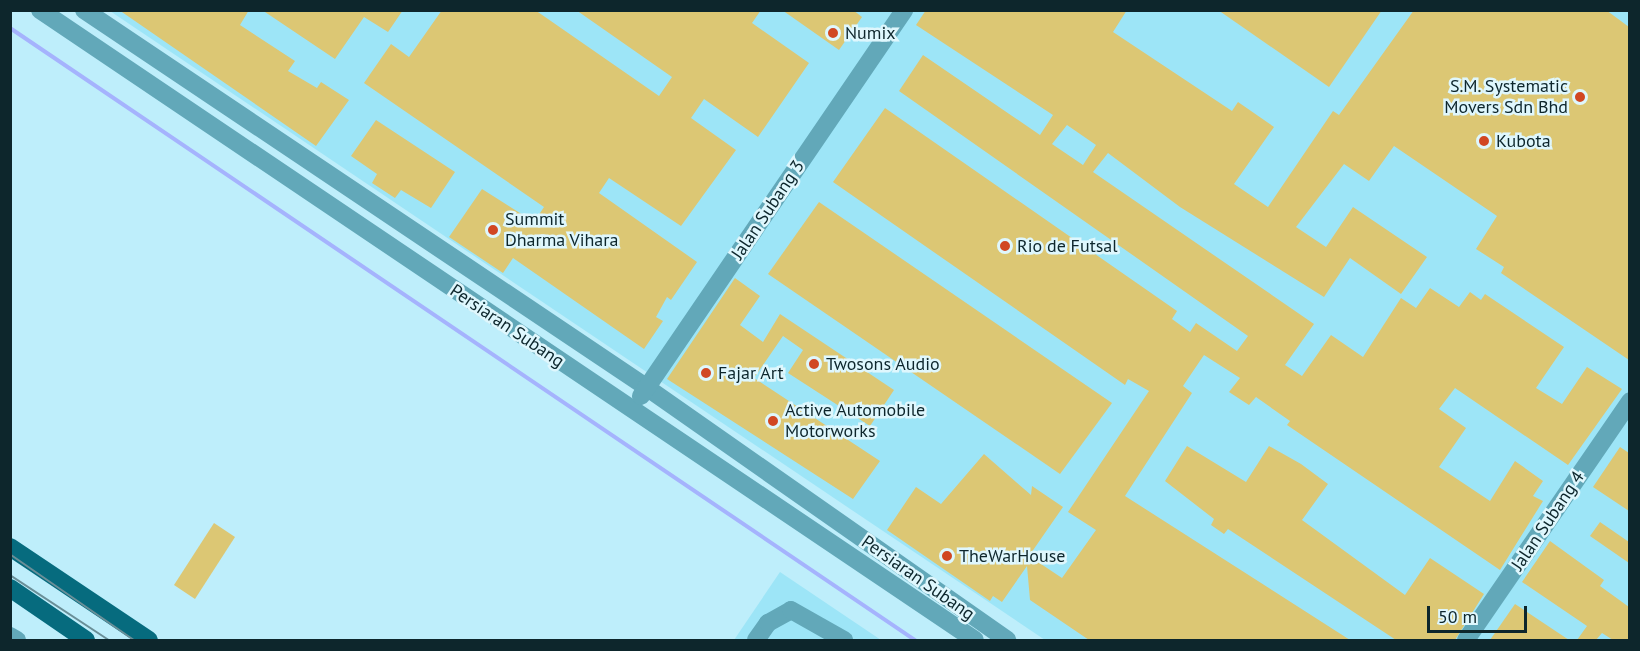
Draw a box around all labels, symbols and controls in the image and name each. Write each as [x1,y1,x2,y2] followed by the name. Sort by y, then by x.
[845,22,896,44] place label: Numix
[826,26,840,40] marker: Numix
[1444,76,1568,118] place label: S.M. Systematic Movers Sdn Bhd
[1573,90,1587,104] marker: S.M. Systematic Movers Sdn Bhd
[1496,130,1551,152] place label: Kubota
[1477,134,1491,148] marker: Kubota
[727,156,809,264] street label: Jalan Subang 3
[505,209,619,252] place label: Summit Dharma Vihara
[486,223,500,237] marker: Summit Dharma Vihara
[1017,235,1117,257] place label: Rio de Futsal
[998,239,1012,253] marker: Rio de Futsal
[446,280,568,372] street label: Persiaran Subang
[826,353,940,375] place label: Twosons Audio
[807,357,821,371] marker: Twosons Audio
[718,362,784,384] place label: Fajar Art
[699,366,713,380] marker: Fajar Art
[785,400,926,442] place label: Active Automobile Motorworks
[766,414,780,428] marker: Active Automobile Motorworks
[1507,467,1589,575] street label: Jalan Subang 4
[857,531,979,625] street label: Persiaran Subang
[959,545,1065,567] place label: TheWarHouse
[940,549,954,563] marker: TheWarHouse
[1430,594,1530,632] scale bar
[1438,605,1477,628] text: 50 m

